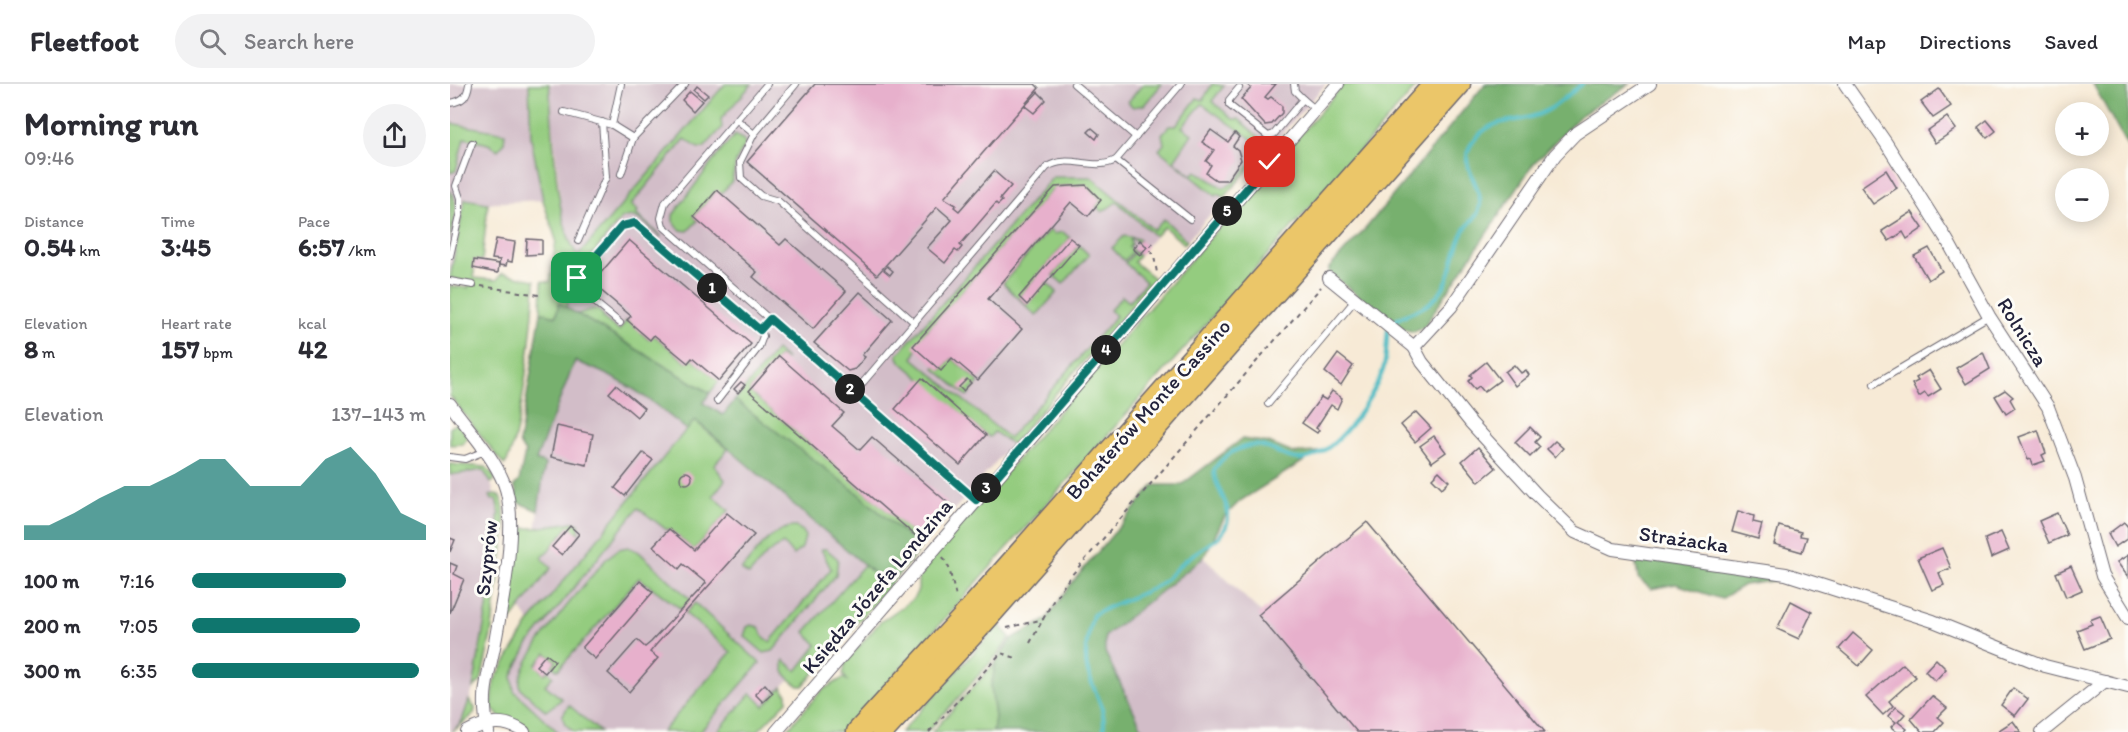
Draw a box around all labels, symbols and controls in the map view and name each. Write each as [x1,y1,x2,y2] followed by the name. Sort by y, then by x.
[175,14,595,68] search box
[30,24,139,58] text: Fleetfoot
[196,25,229,58] icon: search
[244,28,354,55] text: Search here
[1848,29,1886,54] text: Map
[1919,29,2011,54] text: Directions
[2044,29,2098,54] text: Saved
[2055,102,2109,222] map controls
[2055,102,2109,156] button: +
[24,104,199,143] text: Morning run
[363,104,426,167] button: share
[1244,136,1295,187] pin
[1253,145,1286,178] icon: check
[24,146,74,170] text: 09:46
[2055,168,2109,222] button: −
[1212,196,1242,226] pin: 5
[1223,201,1231,220] text: 5
[24,212,84,231] text: Distance
[161,212,195,231] text: Time
[298,212,330,231] text: Pace
[24,231,76,263] text: 0.54
[161,231,211,263] text: 3:45
[298,231,345,263] text: 6:57
[76,241,100,260] text: km
[345,241,376,260] text: /km
[551,252,602,303] pin
[560,261,593,294] icon: arrive
[697,273,727,303] pin: 1
[708,278,716,297] text: 1
[1992,293,2054,371] street label: Rolnicza
[24,314,88,333] text: Elevation
[161,314,232,333] text: Heart rate
[298,314,326,333] text: kcal
[1060,314,1236,504] street label: Bohaterów Monte Cassino
[24,333,38,365] text: 8
[161,333,200,365] text: 157
[298,333,327,365] text: 42
[1091,335,1121,365] pin: 4
[1101,340,1111,359] text: 4
[38,343,55,362] text: m
[200,343,233,362] text: bpm
[835,374,865,404] pin: 2
[846,379,854,398] text: 2
[24,402,103,426] text: Elevation
[331,402,426,426] text: 137–143 m
[971,473,1001,503] pin: 3
[982,478,990,497] text: 3
[797,493,958,679] street label: Księdza Józefa Londzina
[470,519,502,597] street label: Szyprów
[1638,520,1731,558] street label: Strażacka
[24,569,79,593] text: 100 m
[120,569,155,593] text: 7:16
[24,614,80,638] text: 200 m
[120,614,158,638] text: 7:05
[24,659,81,683] text: 300 m
[120,659,157,683] text: 6:35

